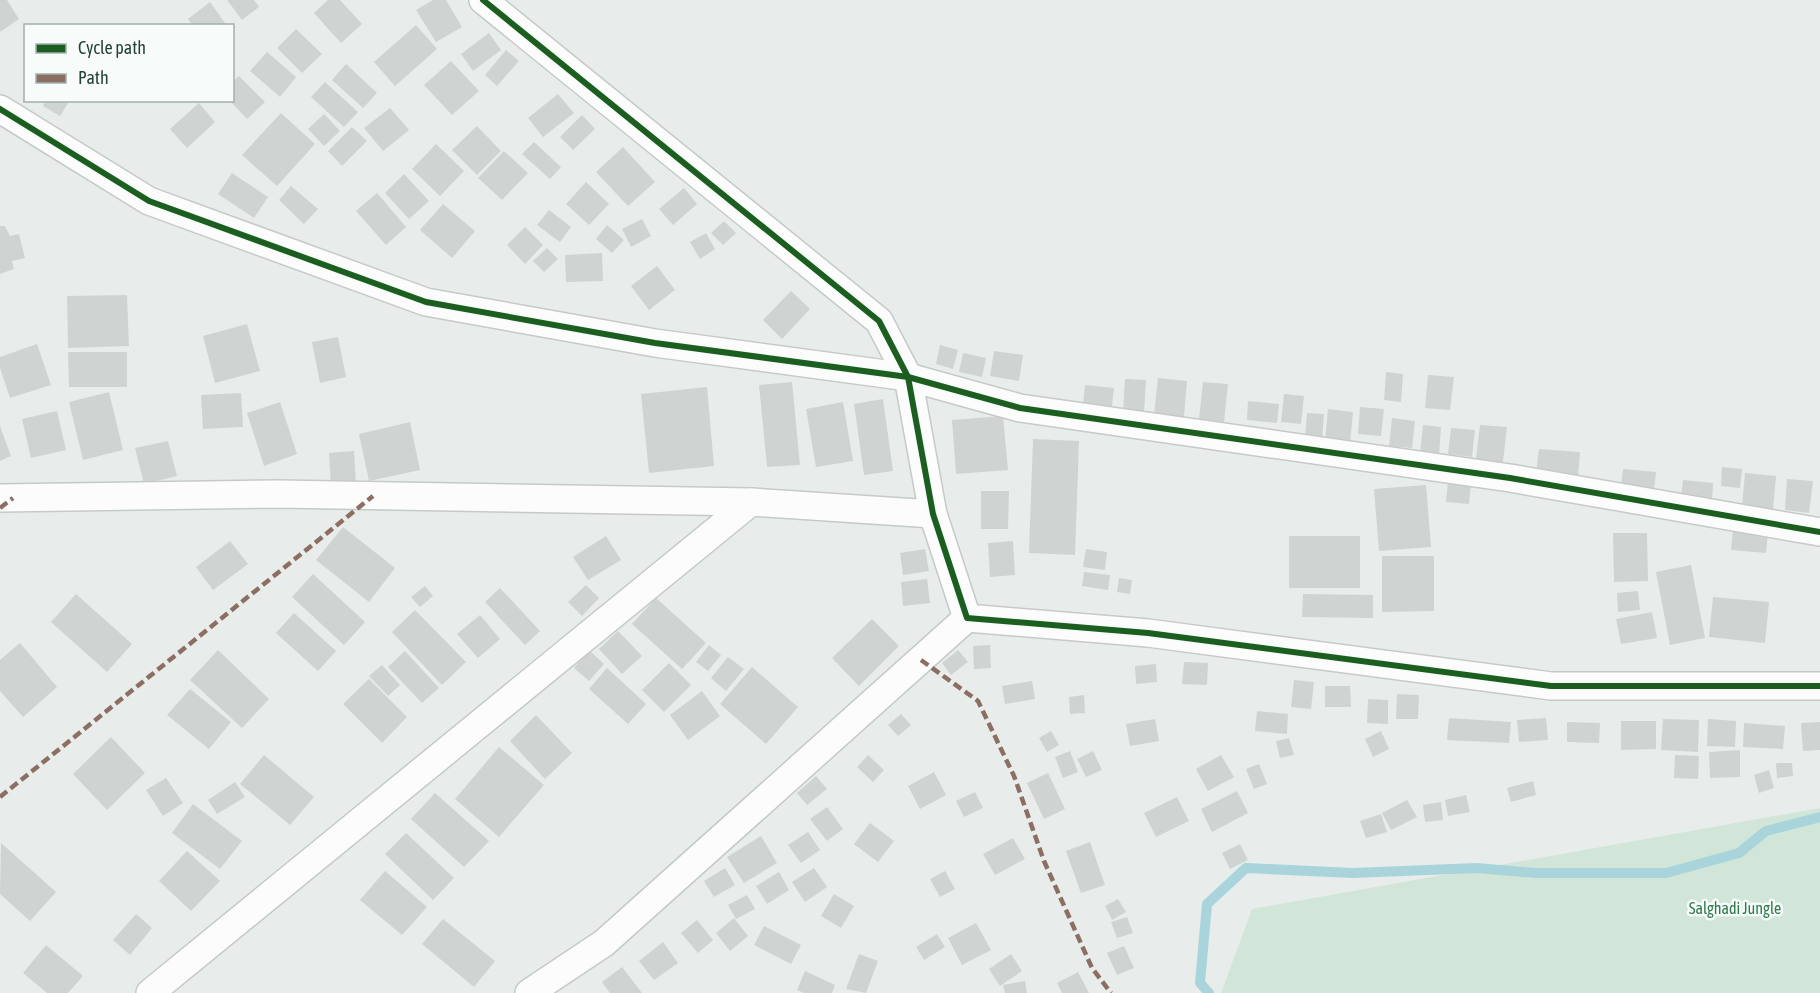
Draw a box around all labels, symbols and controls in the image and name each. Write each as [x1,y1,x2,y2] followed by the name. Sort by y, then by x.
[24,24,234,102] legend
[78,37,146,58] text: Cycle path
[78,67,109,88] text: Path
[1689,899,1781,918] park label: Salghadi Jungle

